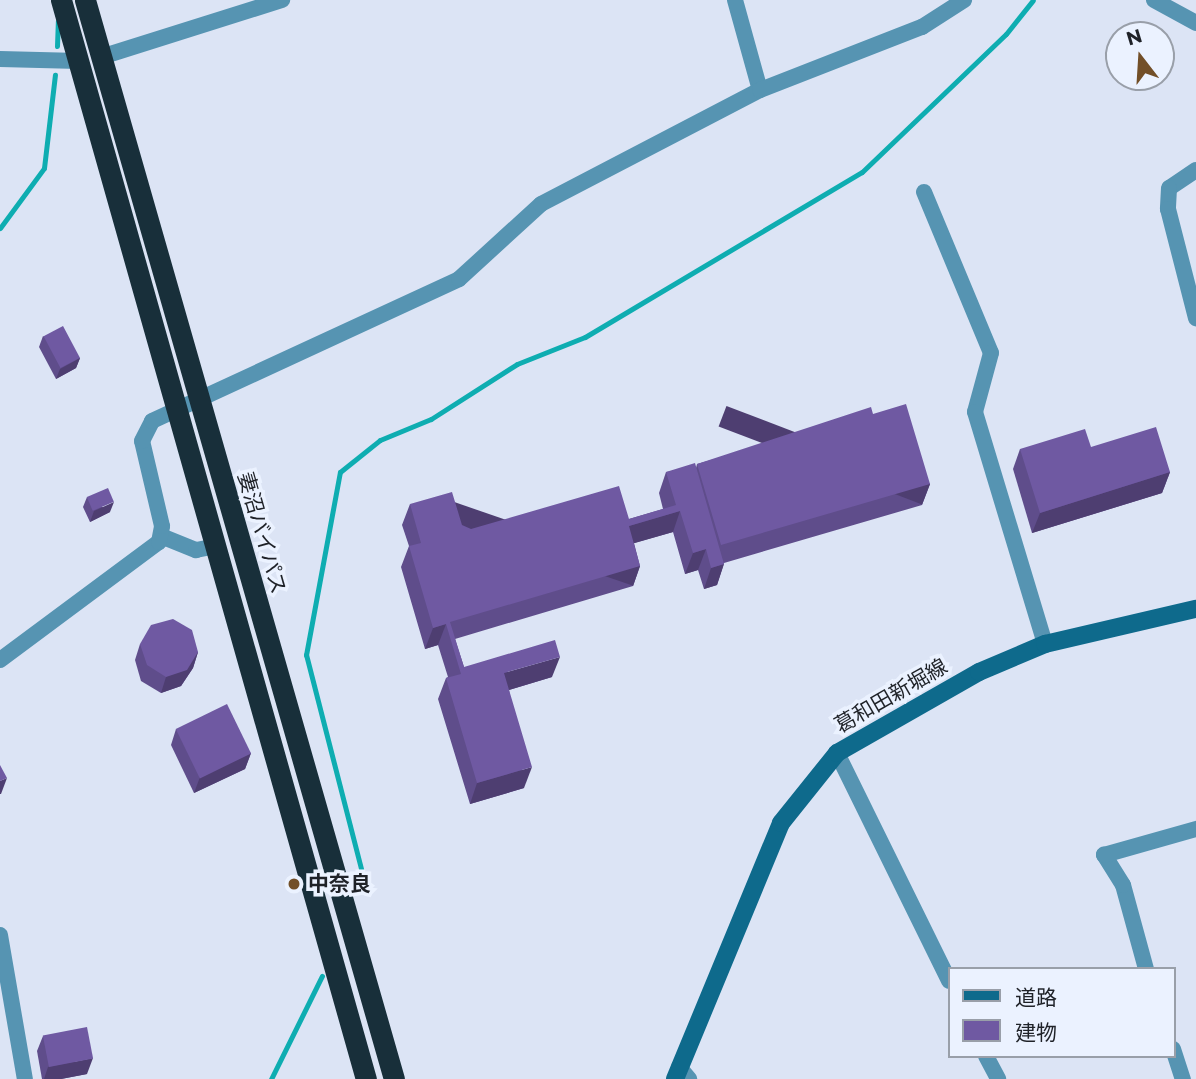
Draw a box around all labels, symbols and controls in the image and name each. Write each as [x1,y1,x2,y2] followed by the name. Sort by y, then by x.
[1105,21,1175,91] north arrow
[1124,24,1145,51] text: N
[233,469,291,597] street label: 妻沼バイパス
[830,654,952,738] street label: 葛和田新堀線
[308,871,371,897] place label: 中奈良
[286,876,302,892] marker: 中奈良
[948,967,1175,1058] legend
[1015,985,1057,1010] text: 道路
[1015,1020,1057,1045] text: 建物

